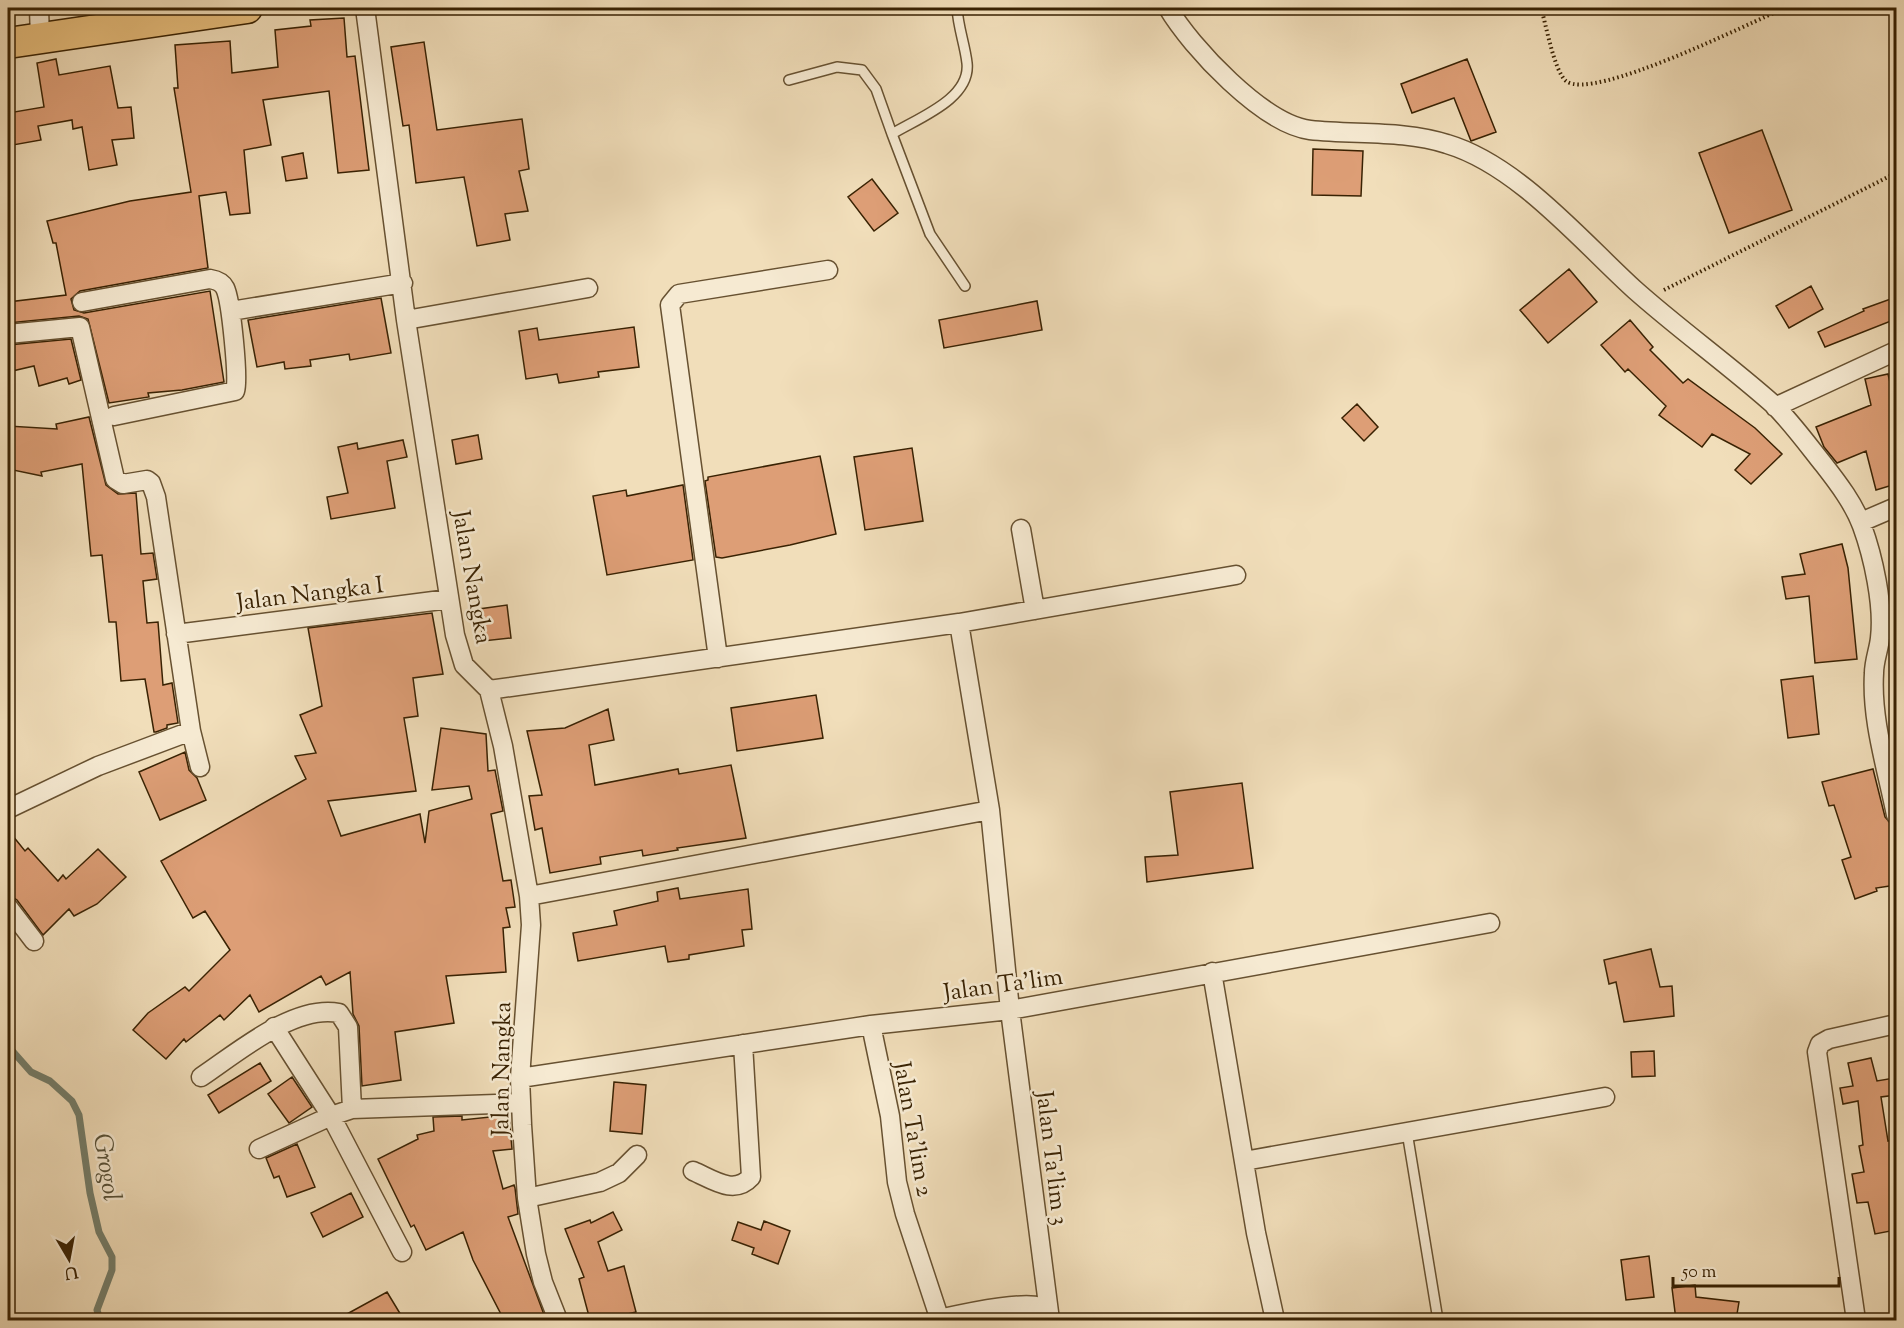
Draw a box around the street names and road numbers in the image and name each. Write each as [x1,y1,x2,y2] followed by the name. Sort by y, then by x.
[442,506,499,647] street label: Jalan Nangka
[233,569,386,621] street label: Jalan Nangka I
[939,961,1065,1011] street label: Jalan Ta'lim
[485,1001,521,1139] street label: Jalan Nangka
[883,1057,941,1200] street label: Jalan Ta'lim 2
[1026,1087,1076,1227] street label: Jalan Ta'lim 3

